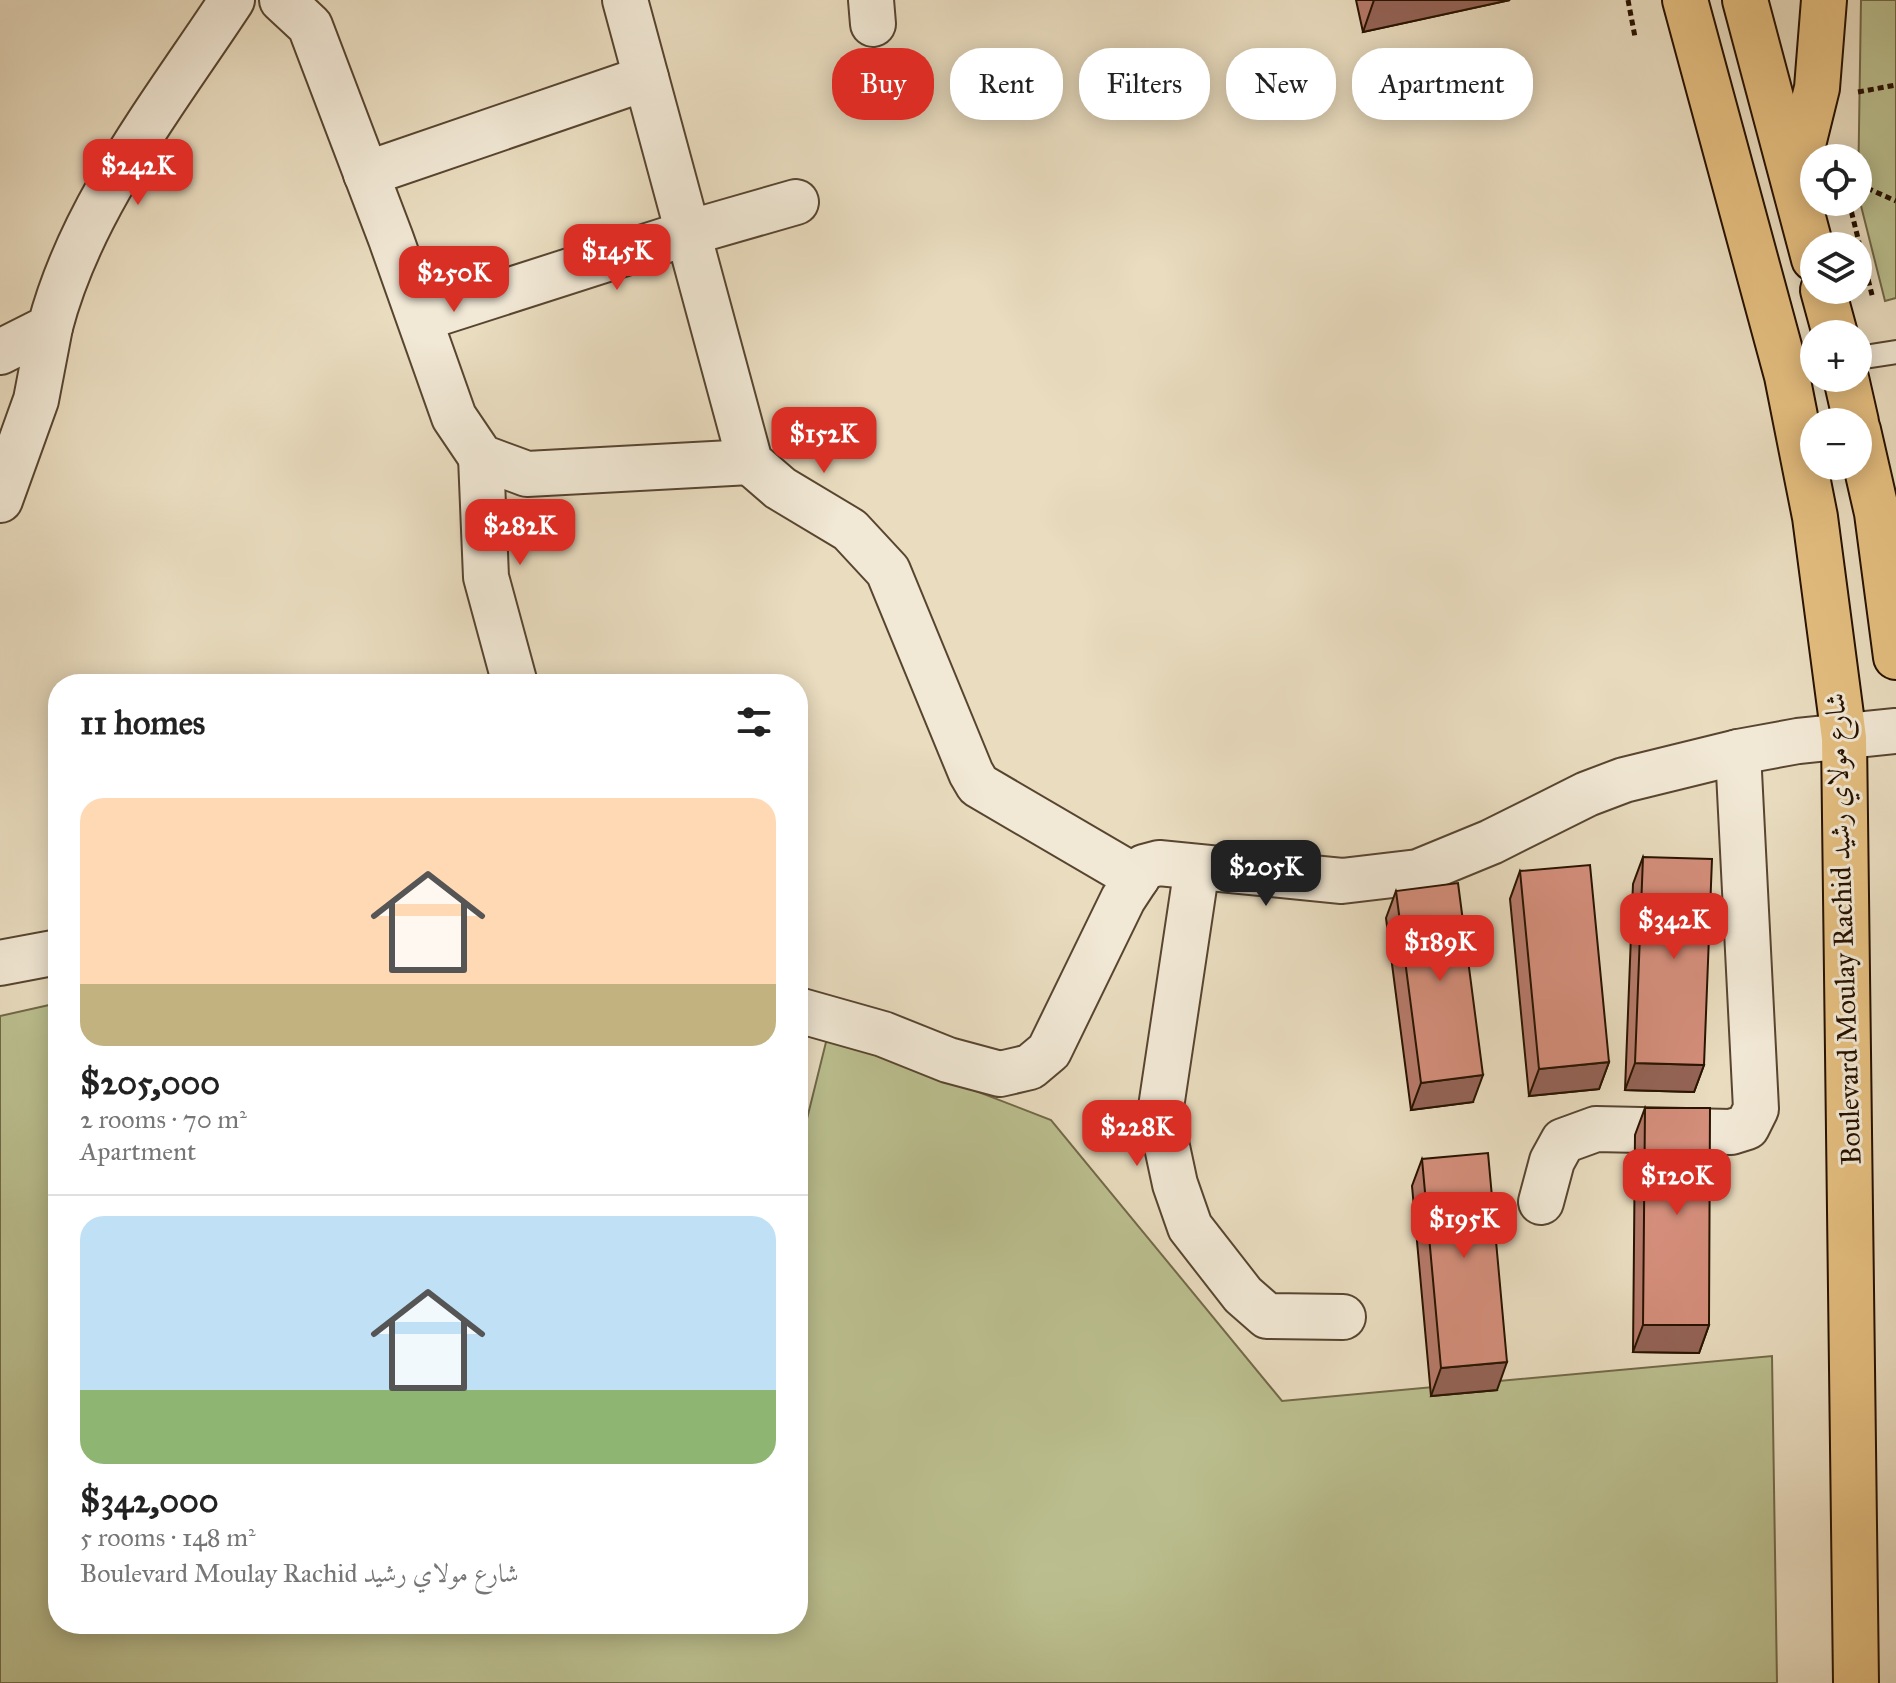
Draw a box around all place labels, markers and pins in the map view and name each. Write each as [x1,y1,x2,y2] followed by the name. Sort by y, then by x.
[82,139,194,207] pin: $242K
[561,224,673,292] pin: $145K
[398,246,510,314] pin: $250K
[768,407,880,475] pin: $152K
[464,499,576,567] pin: $282K
[1210,840,1322,908] pin: $205K
[1618,893,1730,961] pin: $342K
[1384,915,1496,983] pin: $189K
[1081,1100,1193,1168] pin: $228K
[1621,1149,1733,1217] pin: $120K
[1408,1192,1520,1260] pin: $195K

